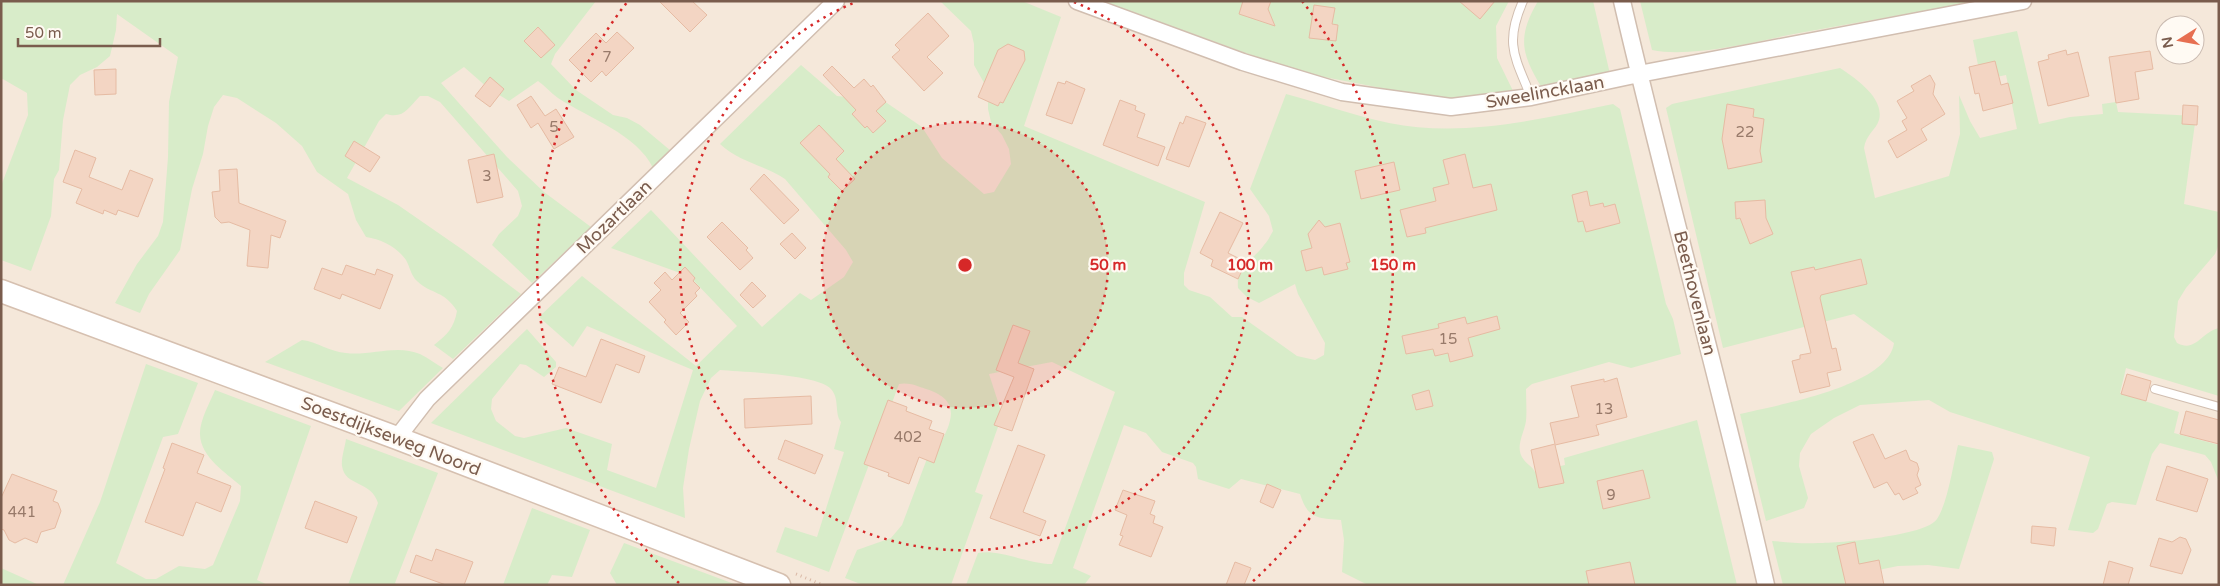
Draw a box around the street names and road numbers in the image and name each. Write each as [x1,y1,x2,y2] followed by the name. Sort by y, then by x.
[1484,71,1606,113] street label: Sweelincklaan
[572,176,656,258] street label: Mozartlaan
[1669,228,1721,358] street label: Beethovenlaan
[298,392,484,480] street label: Soestdijkseweg Noord

